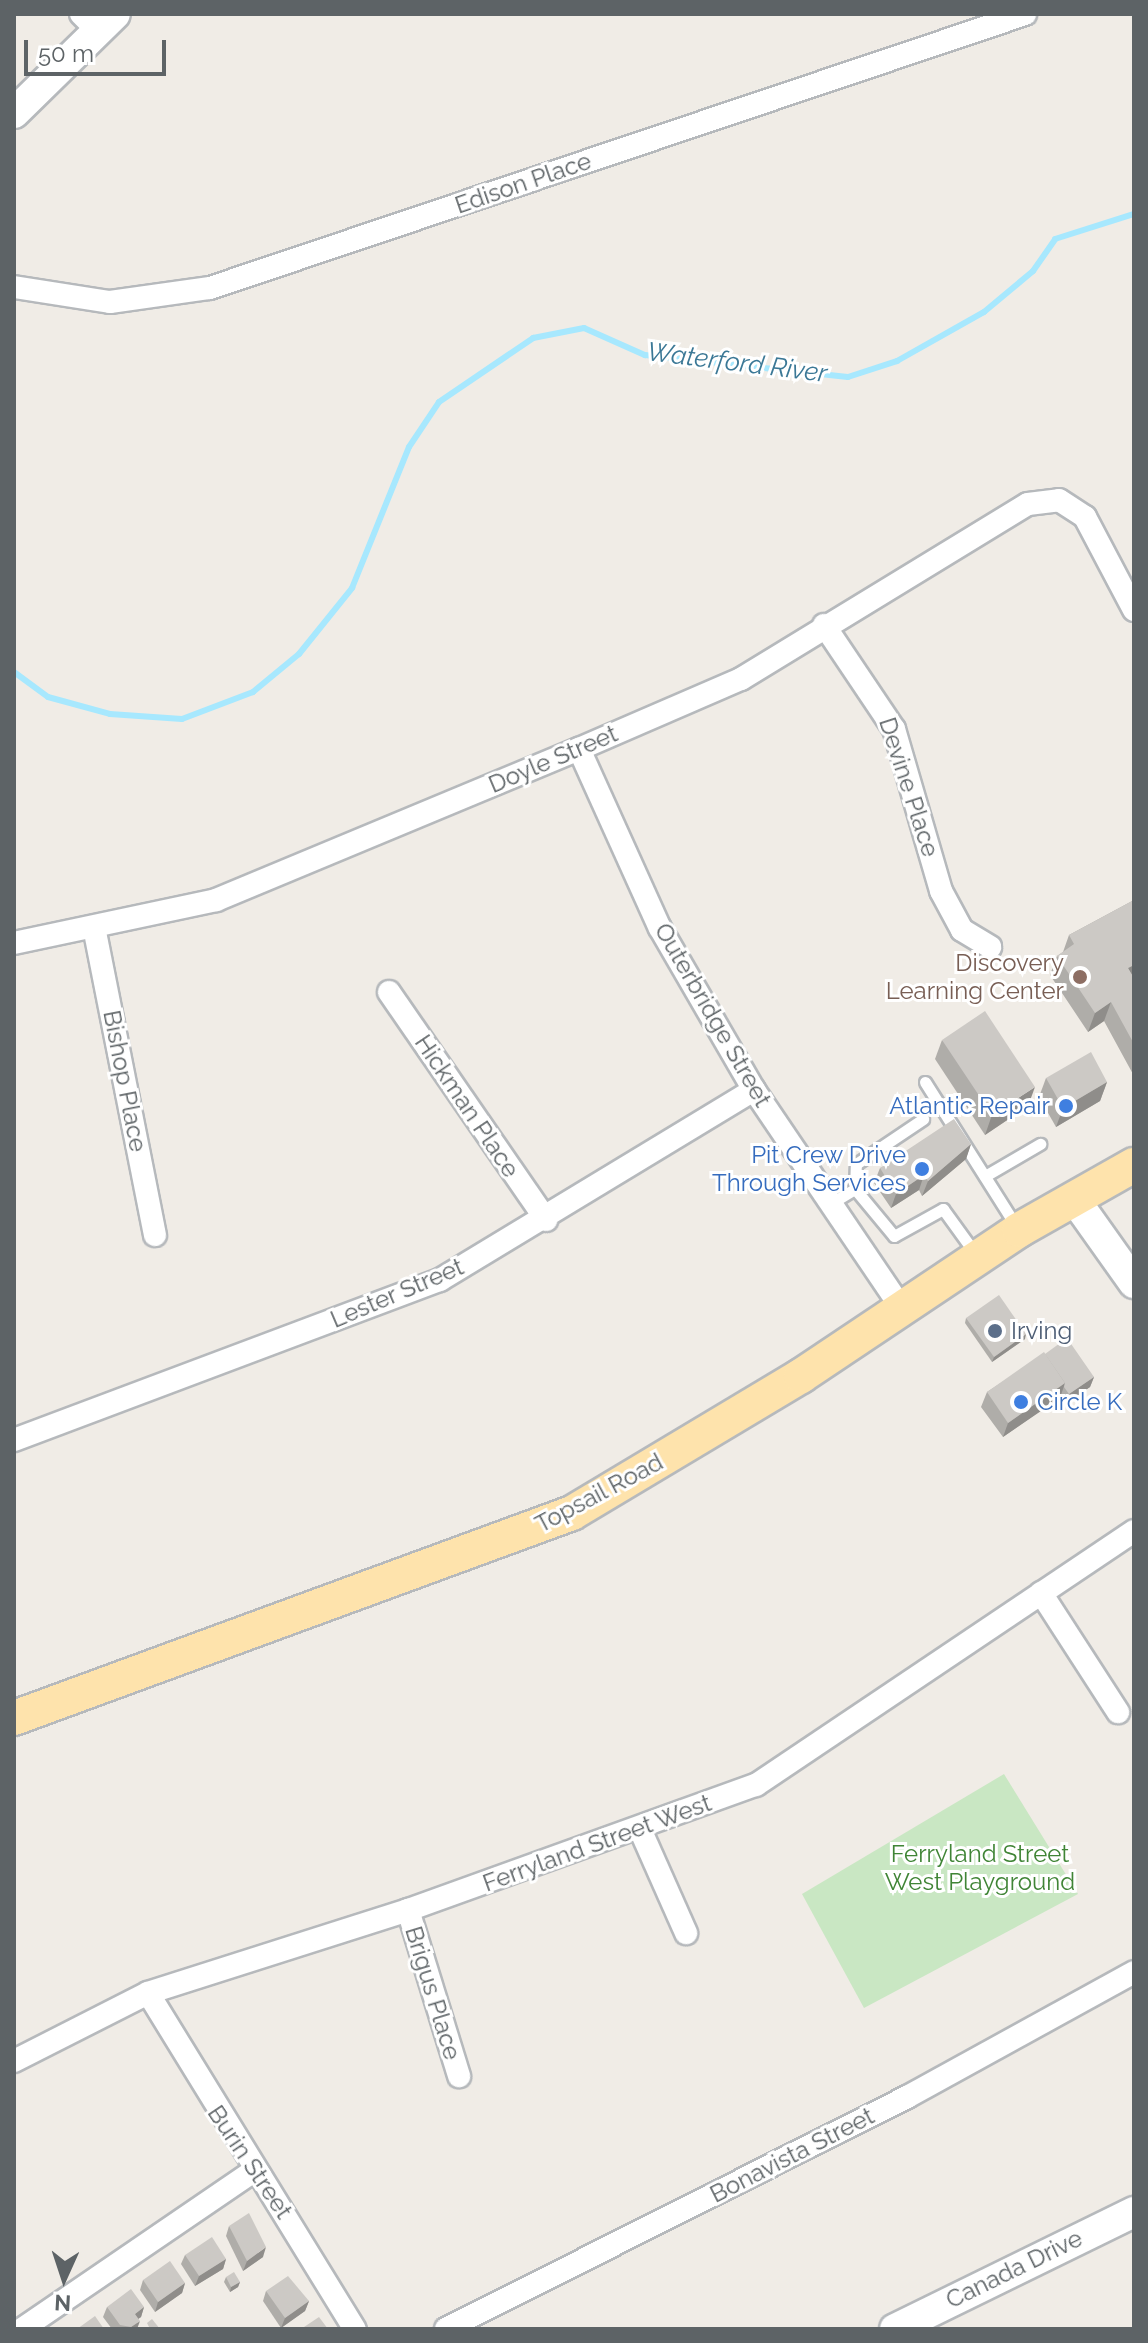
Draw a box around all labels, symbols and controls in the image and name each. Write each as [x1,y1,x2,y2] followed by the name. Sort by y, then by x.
[28,24,170,74] scale bar
[38,39,94,68] text: 50 m
[451,146,595,220] street label: Edison Place
[645,336,829,390] water label: Waterford River
[873,714,945,860] street label: Devine Place
[484,719,622,799] street label: Doyle Street
[649,918,777,1112] street label: Outerbridge Street
[886,949,1064,1005] place label: Discovery Learning Center
[1071,968,1089,986] marker: Discovery Learning Center
[97,1008,153,1154] street label: Bishop Place
[409,1029,525,1183] street label: Hickman Place
[889,1092,1050,1120] place label: Atlantic Repair
[1057,1097,1075,1115] marker: Atlantic Repair
[712,1141,906,1197] place label: Pit Crew Drive Through Services
[913,1160,931,1178] marker: Pit Crew Drive Through Services
[326,1252,468,1334] street label: Lester Street
[1011,1317,1072,1345] place label: Irving
[986,1322,1004,1340] marker: Irving
[1037,1388,1122,1416] place label: Circle K
[1012,1393,1030,1411] marker: Circle K
[530,1447,668,1539] street label: Topsail Road
[478,1788,716,1898] street label: Ferryland Street West
[885,1840,1075,1896] park label: Ferryland Street West Playground
[399,1923,467,2063] street label: Brigus Place
[202,2100,298,2224] street label: Burin Street
[705,2101,879,2209] street label: Bonavista Street
[941,2224,1087,2314] street label: Canada Drive
[24,2239,104,2319] north arrow
[54,2290,72,2316] text: N

